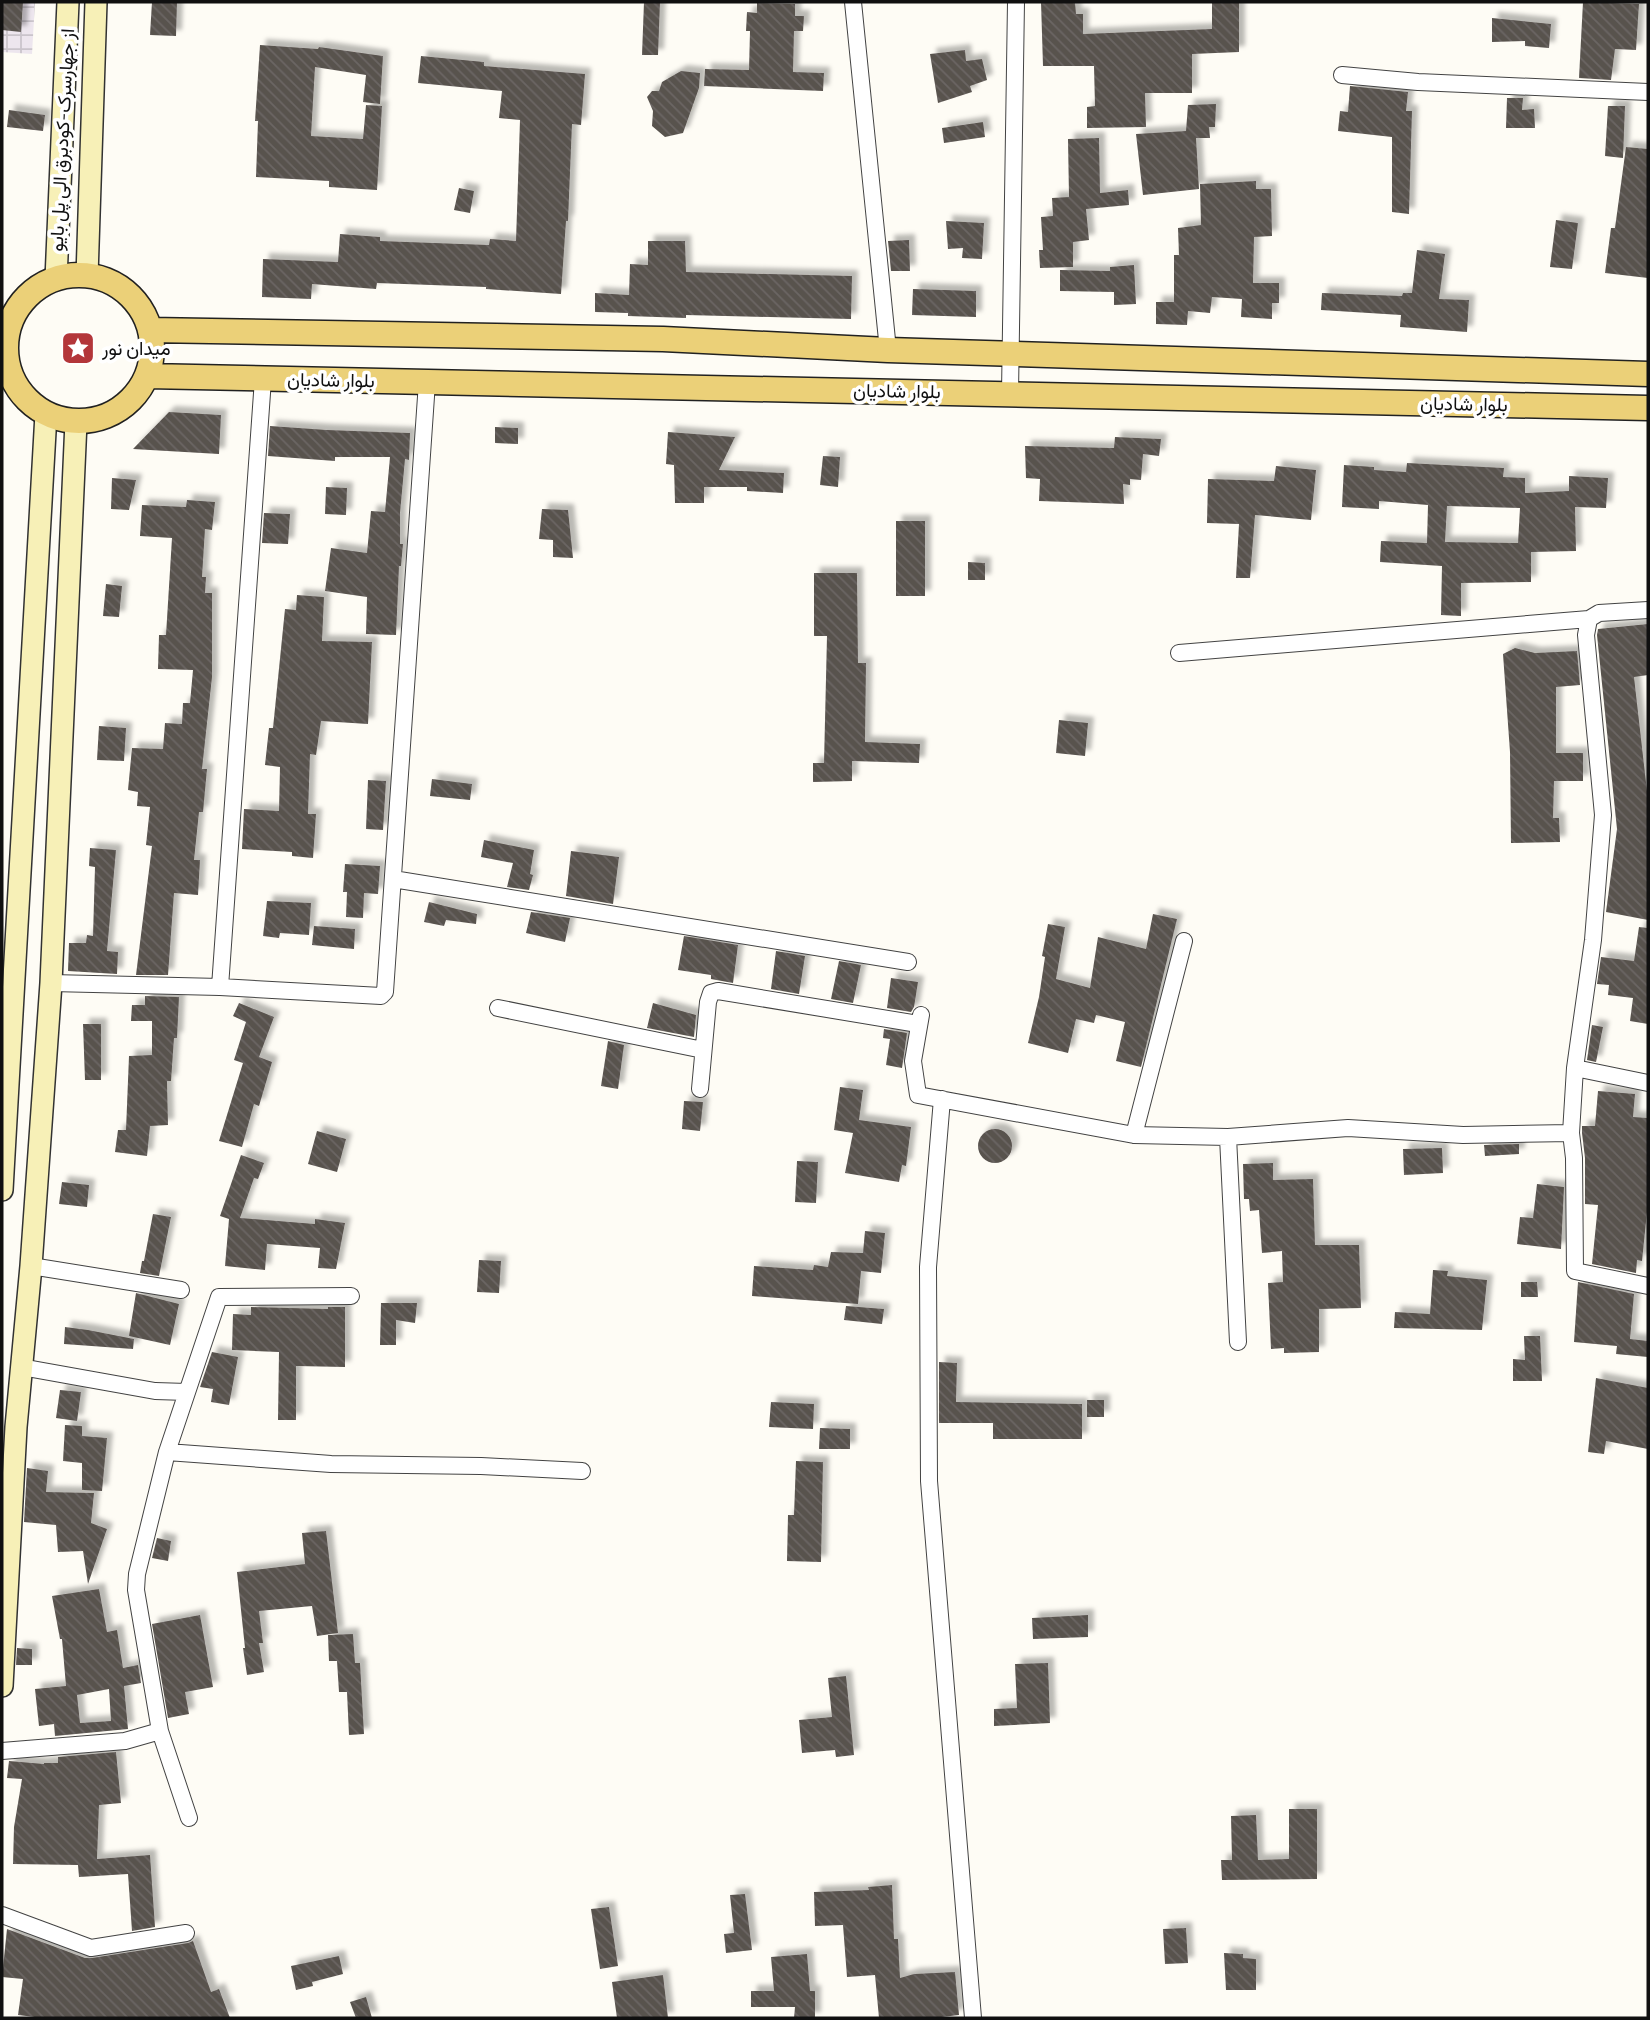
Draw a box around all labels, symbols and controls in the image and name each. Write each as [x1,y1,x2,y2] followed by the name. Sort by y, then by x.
[45,28,81,252] street label: از جهارسرک-کودبرق الی پل بایو
[59,329,97,367] place icon: میدان نور
[101,337,171,360] place label: میدان نور
[287,368,375,392] street label: بلوار شادیان
[853,379,941,403] street label: بلوار شادیان
[1420,392,1508,416] street label: بلوار شادیان

